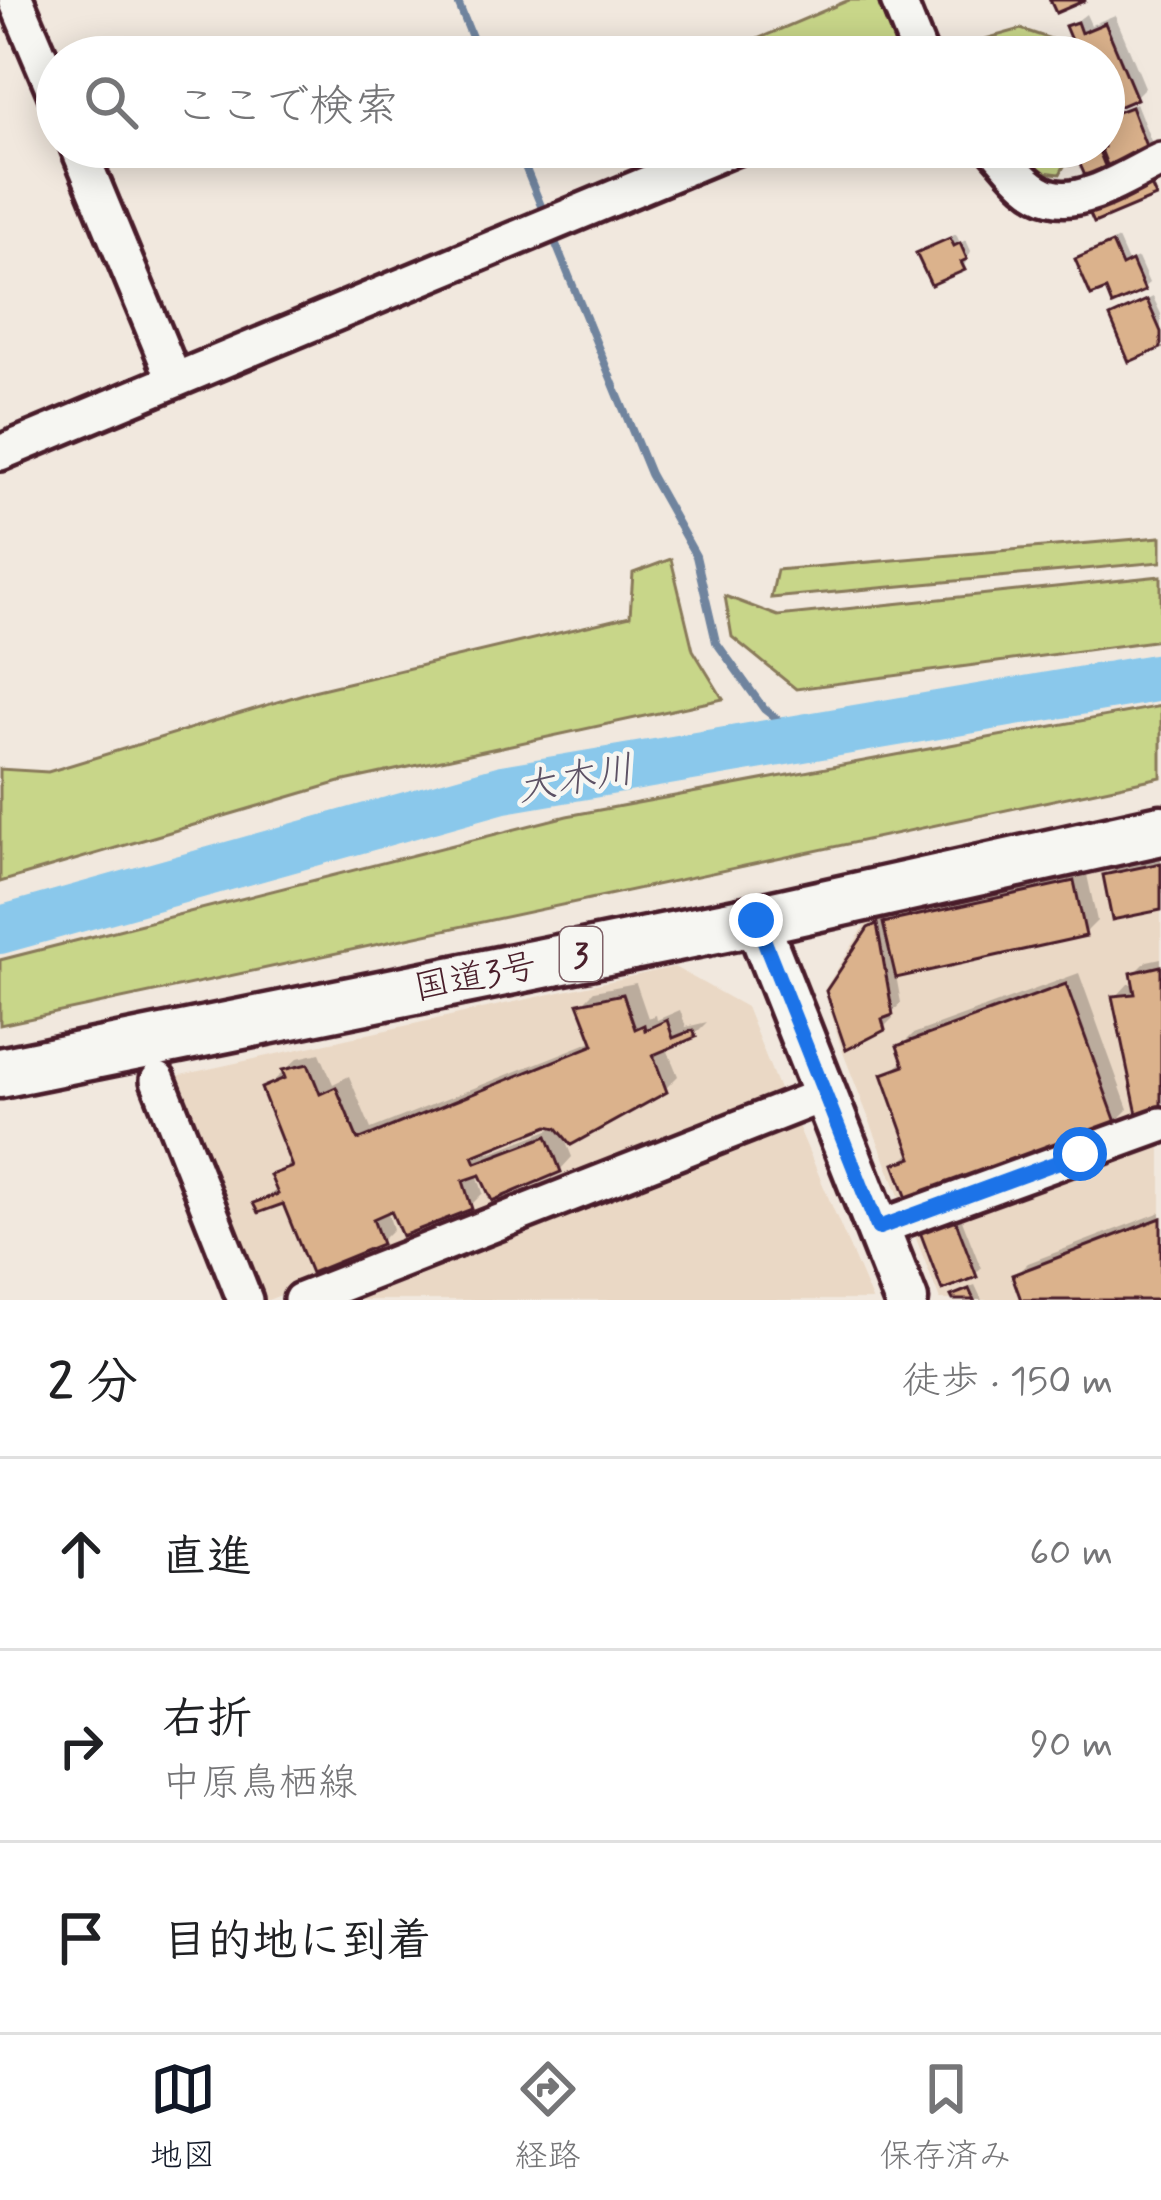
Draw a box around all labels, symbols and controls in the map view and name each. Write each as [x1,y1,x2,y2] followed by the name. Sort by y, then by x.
[36,36,1125,168] search box
[78,69,144,135] icon: search
[174,78,399,137] text: ここで検索
[514,745,638,816] water label: 大木川
[729,893,783,947] route end
[560,927,602,981] road number: 3
[410,944,541,1013] street label: 国道3号
[1053,1127,1107,1181] route start
[48,1351,138,1417] text: 2 分
[902,1357,1113,1408] text: 徒歩 · 150 m
[48,1521,114,1587] icon: ahead
[1029,1528,1113,1579] text: 60 m
[162,1529,252,1588] text: 直進
[162,1691,252,1750] text: 右折
[48,1713,114,1779] icon: right
[1030,1720,1113,1771] text: 90 m
[162,1759,357,1810] text: 中原鳥栖線
[48,1905,114,1971] icon: arrive
[162,1913,432,1972] text: 目的地に到着
[150,2056,216,2179] tab: 地図
[515,2056,581,2179] tab: 経路
[880,2056,1012,2179] tab: 保存済み

